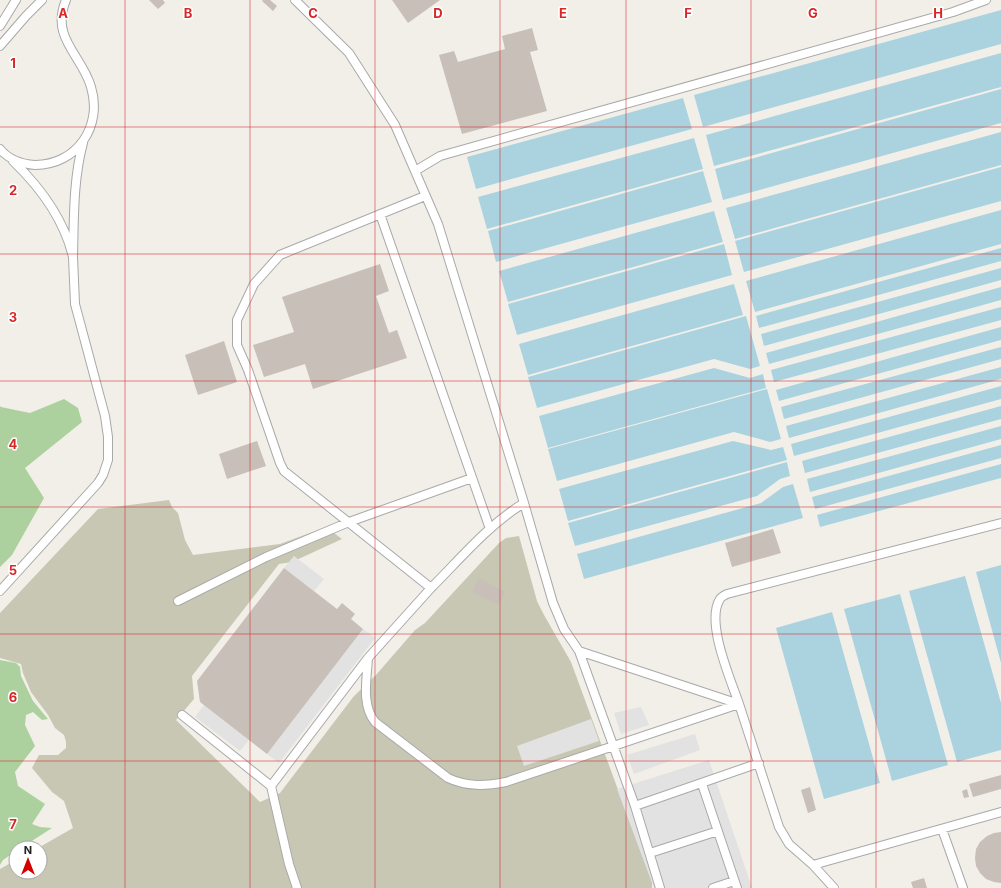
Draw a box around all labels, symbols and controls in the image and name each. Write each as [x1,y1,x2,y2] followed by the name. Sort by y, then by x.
[58,5,68,21] text: A
[184,5,193,21] text: B
[308,5,318,21] text: C
[433,5,443,21] text: D
[559,5,567,21] text: E
[684,5,692,21] text: F
[808,5,818,21] text: G
[933,5,943,21] text: H
[10,55,16,71] text: 1
[9,182,17,198] text: 2
[9,309,17,325] text: 3
[9,436,18,452] text: 4
[9,562,17,578] text: 5
[9,689,17,705] text: 6
[9,816,17,832] text: 7
[8,840,48,880] north arrow
[24,843,32,857] text: N

